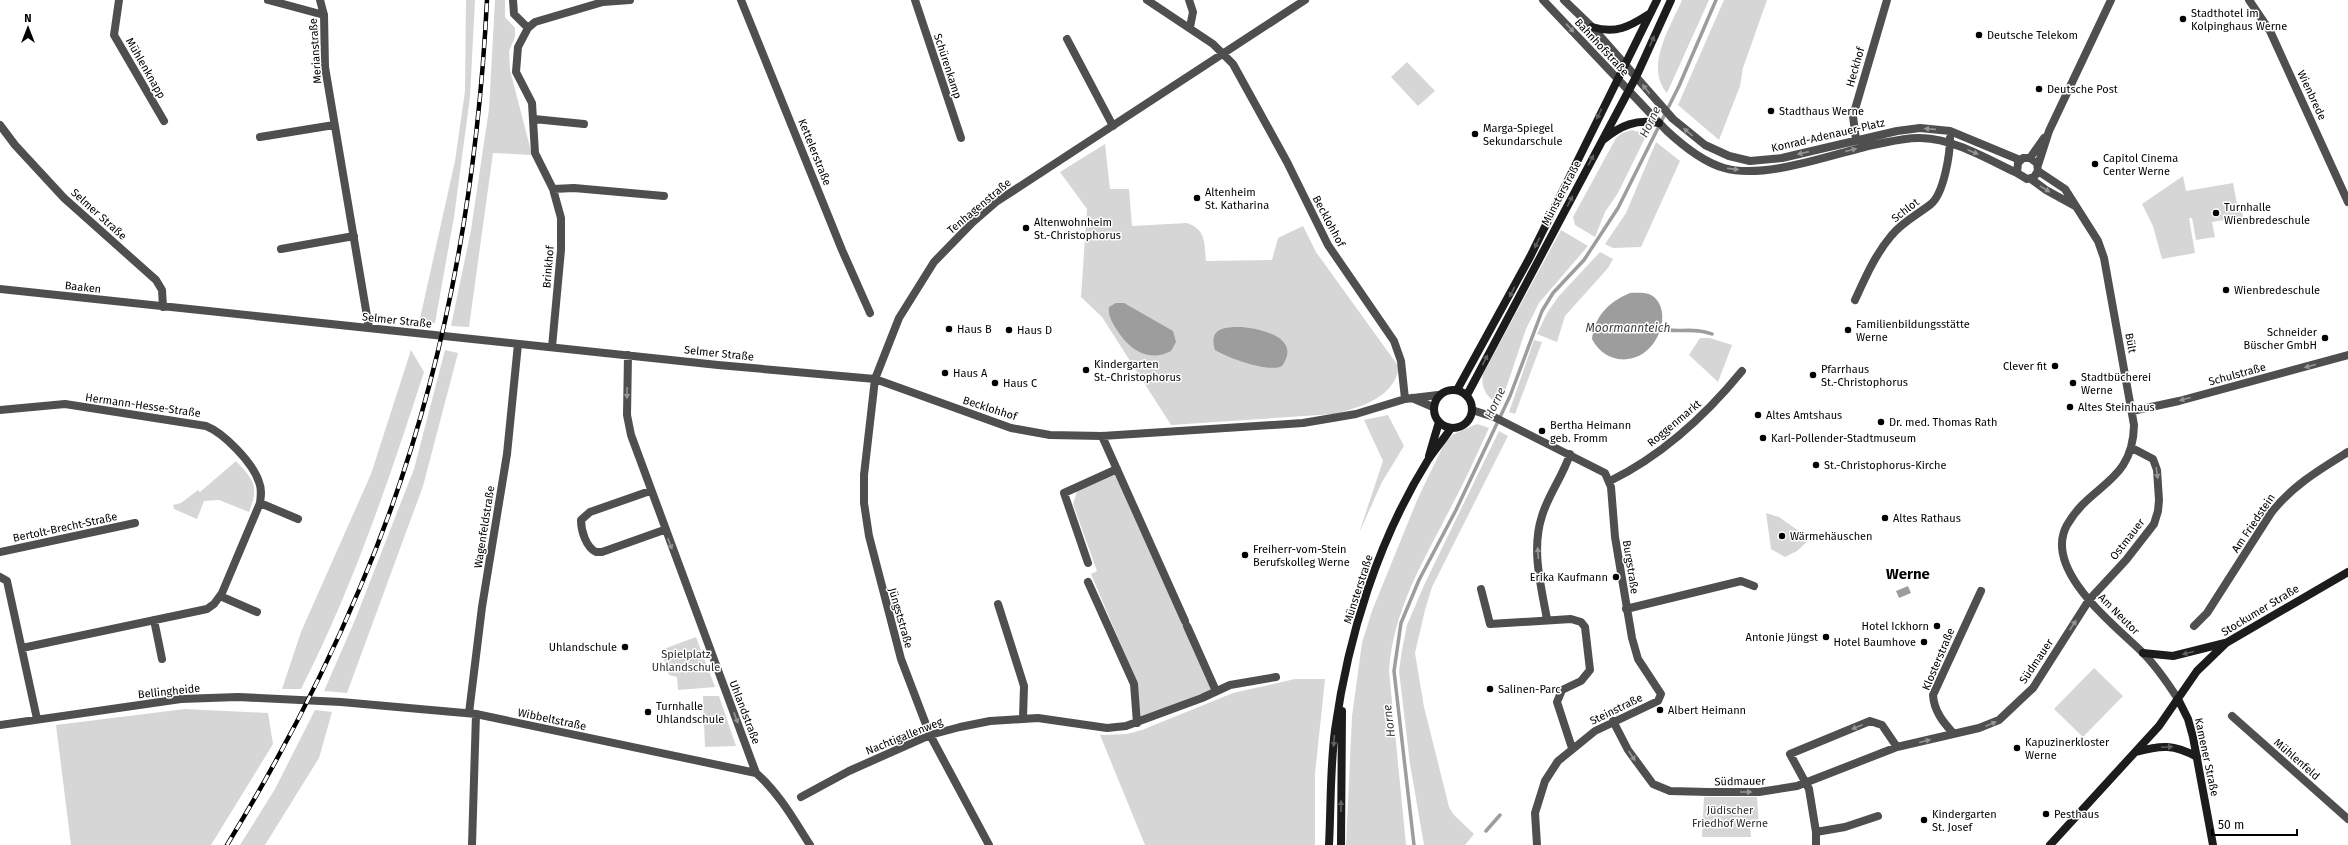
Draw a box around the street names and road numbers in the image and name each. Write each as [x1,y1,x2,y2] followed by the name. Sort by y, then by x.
[1572,16,1631,79] street label: Bahnhofstraße
[307,18,324,84] street label: Merianstraße
[931,32,964,100] street label: Schürenkamp
[123,35,168,101] street label: Mühlenknapp
[1844,44,1868,89] street label: Heckhof
[2294,68,2329,122] street label: Wienbrede
[1770,116,1886,155] street label: Konrad-Adenauer-Platz
[795,117,834,187] street label: Kettelerstraße
[1539,158,1584,228] street label: Münsterstraße
[945,176,1014,237] street label: Tenhagenstraße
[68,186,129,243] street label: Selmer Straße
[1310,193,1348,250] street label: Becklohhof
[1889,196,1922,225] street label: Schlot
[540,244,557,289] street label: Brinkhof
[64,279,102,296] street label: Baaken
[361,310,433,331] street label: Selmer Straße
[2122,332,2139,354] street label: Bült
[683,343,755,364] street label: Selmer Straße
[2207,361,2267,388] street label: Schulstraße
[84,391,201,420] street label: Hermann-Hesse-Straße
[961,394,1020,424] street label: Becklohhof
[1645,397,1704,450] street label: Roggenmarkt
[472,485,497,569] street label: Wagenfeldstraße
[2229,491,2278,555] street label: Am Friedstein
[12,510,119,545] street label: Bertolt-Brecht-Straße
[2107,515,2148,563] street label: Ostmauer
[1620,539,1641,595] street label: Burgstraße
[1341,553,1376,625] street label: Münsterstraße
[2219,582,2301,639] street label: Stockumer Straße
[886,586,915,650] street label: Jüngststraße
[2095,591,2143,638] street label: Am Neutor
[1919,626,1957,692] street label: Klosterstraße
[2017,636,2056,686] street label: Südmauer
[726,678,763,746] street label: Uhlandstraße
[137,682,201,701] street label: Bellingheide
[1588,691,1645,728] street label: Steinstraße
[516,706,587,733] street label: Wibbeltstraße
[864,715,945,758] street label: Nachtigallenweg
[2192,717,2221,797] street label: Kamener Straße
[2271,736,2322,783] street label: Mühlenfeld
[1714,775,1766,788] street label: Südmauer

